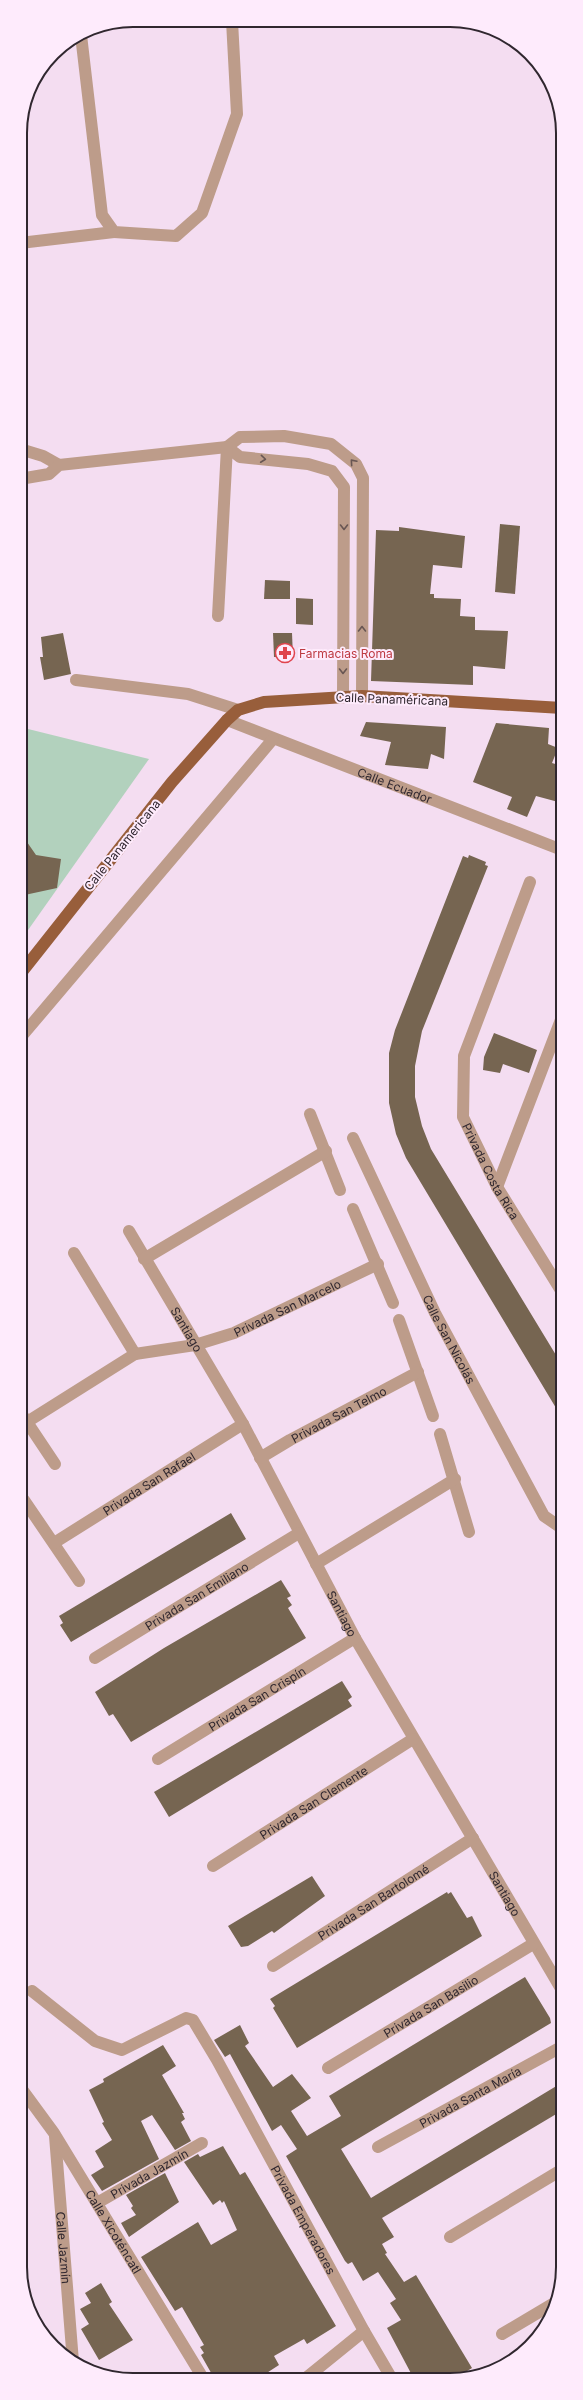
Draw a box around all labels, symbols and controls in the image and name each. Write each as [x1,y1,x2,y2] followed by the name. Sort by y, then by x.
[260,454,266,463] one-way arrow
[351,459,358,467] one-way arrow
[340,524,348,530] one-way arrow
[358,626,366,632] one-way arrow
[274,642,296,664] pharmacy icon: Farmacias Roma
[299,646,393,661] place label: Farmacias Roma
[339,668,347,674] one-way arrow
[335,690,449,708] street label: Calle Panaméricana
[355,764,435,807] street label: Calle Ecuador
[81,797,163,893] street label: Calle Panamericana
[459,1120,523,1222] street label: Privada Costa Rica
[231,1275,343,1340] street label: Privada San Marcelo
[420,1292,479,1386] street label: Calle San Nicolás
[168,1304,206,1354] street label: Santiago
[288,1383,389,1446] street label: Privada San Telmo
[100,1449,198,1518] street label: Privada San Rafael
[142,1558,251,1633] street label: Privada San Emiliano
[324,1588,360,1639] street label: Santiago
[206,1663,308,1734] street label: Privada San Crispín
[257,1762,370,1842] street label: Privada San Clemente
[315,1861,432,1943] street label: Privada San Bartolomé
[486,1868,524,1919] street label: Santiago
[381,1972,481,2040] street label: Privada San Basilio
[417,2063,524,2131] street label: Privada Santa María
[108,2145,191,2201] street label: Privada Jazmín
[268,2163,339,2277] street label: Privada Emperadores
[83,2187,145,2276] street label: Calle Xicoténcatl
[54,2211,74,2284] street label: Calle Jazmín

